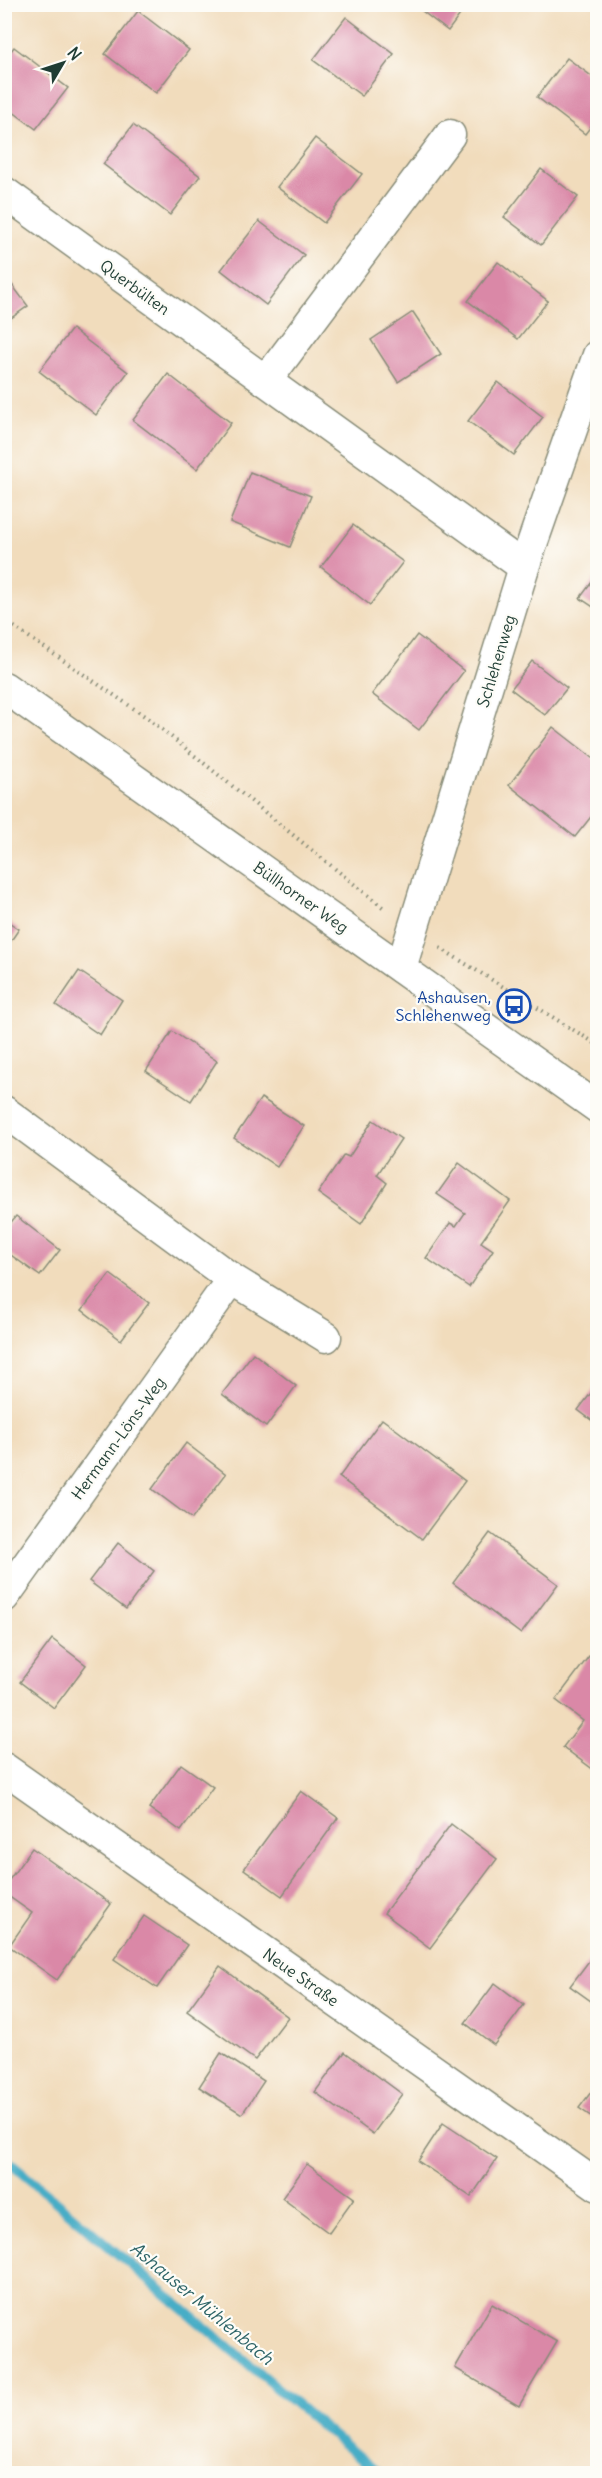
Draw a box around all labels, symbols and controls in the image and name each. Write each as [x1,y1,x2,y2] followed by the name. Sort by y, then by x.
[33,33,93,93] north arrow
[63,43,86,64] text: N
[96,255,174,319] street label: Querbülten
[472,612,520,710] street label: Schlehenweg
[250,857,352,937] street label: Büllhorner Weg
[395,987,491,1025] place label: Ashausen, Schlehenweg
[496,988,532,1024] bus stop icon: Ashausen, Schlehenweg
[67,1373,169,1503] street label: Hermann-Löns-Weg
[259,1944,343,2010] street label: Neue Straße
[126,2236,279,2370] water label: Ashauser Mühlenbach

